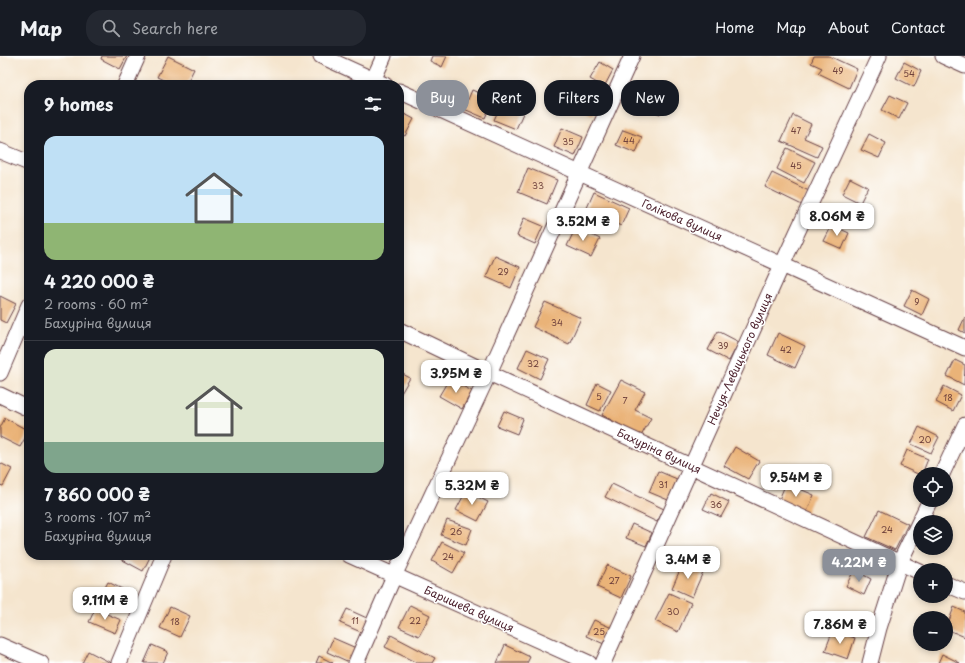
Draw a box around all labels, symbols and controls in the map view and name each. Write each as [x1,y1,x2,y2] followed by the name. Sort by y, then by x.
[86,10,366,46] search box
[20,14,62,42] text: Map
[132,16,218,39] text: Search here
[100,17,122,39] icon: search
[715,17,754,38] text: Home
[776,17,806,38] text: Map
[828,17,869,38] text: About
[891,17,945,38] text: Contact
[832,63,844,77] house number: 49
[903,66,915,80] house number: 54
[416,80,469,116] chip: Buy
[477,80,536,116] chip: Rent
[544,80,613,116] chip: Filters
[621,80,679,116] chip: New
[44,91,113,117] text: 9 homes
[362,93,384,115] icon: filters
[791,123,801,137] house number: 47
[623,133,635,147] house number: 44
[562,134,574,148] house number: 35
[790,158,802,172] house number: 45
[178,162,250,234] icon: home
[532,178,544,192] house number: 33
[639,194,725,245] street label: Голікова вулиця
[800,203,874,237] pin: 8.06M ₴
[809,206,865,225] text: 8.06M ₴
[546,208,620,242] pin: 3.52M ₴
[556,211,610,230] text: 3.52M ₴
[497,264,509,278] house number: 29
[44,268,154,294] text: 4 220 000 ₴
[703,290,776,428] street label: Нечуя-Левицького вулиця
[44,294,149,313] text: 2 rooms · 60 m²
[914,294,920,308] house number: 9
[44,313,152,332] text: Бахуріна вулиця
[551,315,563,329] house number: 34
[717,338,729,352] house number: 39
[780,342,792,356] house number: 42
[527,356,539,370] house number: 32
[419,360,493,394] pin: 3.95M ₴
[430,363,482,382] text: 3.95M ₴
[178,375,250,447] icon: home
[596,389,602,403] house number: 5
[943,390,953,404] house number: 18
[622,393,628,407] house number: 7
[614,424,704,478] street label: Бахуріна вулиця
[919,432,932,446] house number: 20
[759,464,833,498] pin: 9.54M ₴
[770,467,822,486] text: 9.54M ₴
[913,467,953,651] map controls
[913,467,953,507] button: locate
[435,472,509,506] pin: 5.32M ₴
[445,475,499,494] text: 5.32M ₴
[658,477,668,491] house number: 31
[44,481,150,507] text: 7 860 000 ₴
[710,497,722,511] house number: 36
[44,507,151,526] text: 3 rooms · 107 m²
[913,515,953,555] button: layers
[881,522,893,536] house number: 24
[450,524,462,538] house number: 26
[44,526,152,545] text: Бахуріна вулиця
[655,546,721,580] pin: 3.4M ₴
[442,549,454,563] house number: 24
[665,549,711,568] text: 3.4M ₴
[822,549,896,583] pin: 4.22M ₴
[832,552,886,571] text: 4.22M ₴
[913,563,953,603] button: +
[608,573,620,587] house number: 27
[422,581,517,636] street label: Баришева вулиця
[68,587,142,621] pin: 9.11M ₴
[82,590,128,609] text: 9.11M ₴
[667,604,680,618] house number: 30
[803,611,877,645] pin: 7.86M ₴
[913,611,953,651] button: −
[351,613,359,627] house number: 11
[409,613,421,627] house number: 22
[170,614,180,628] house number: 18
[813,614,867,633] text: 7.86M ₴
[593,624,605,638] house number: 25

